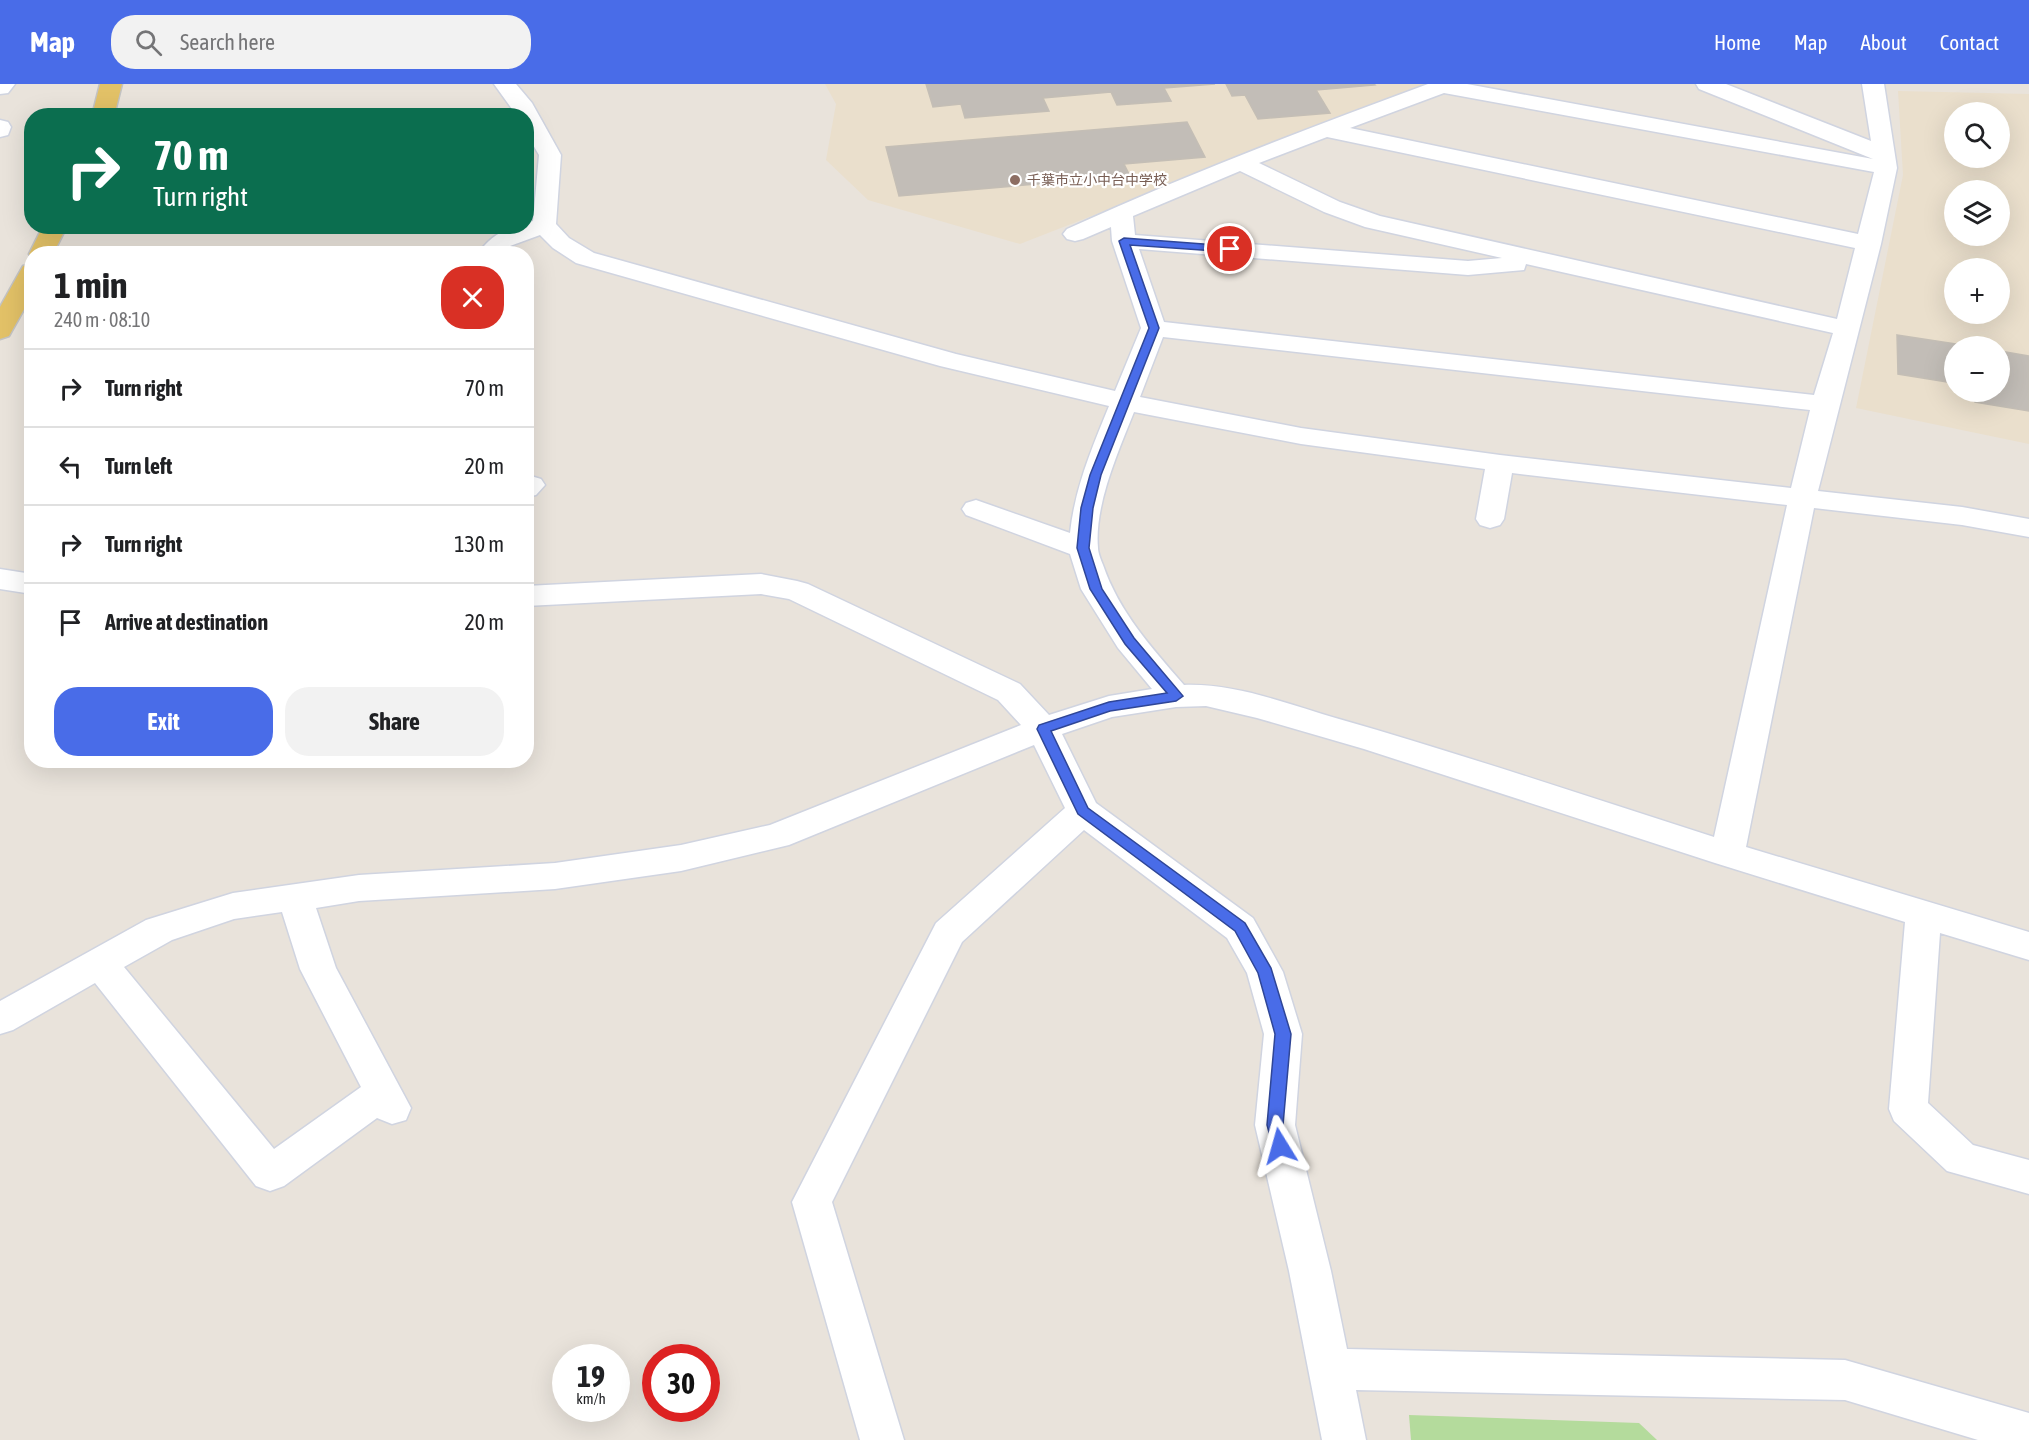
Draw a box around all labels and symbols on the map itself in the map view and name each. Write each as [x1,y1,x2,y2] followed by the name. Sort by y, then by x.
[1027,172,1167,188] place label: 千葉市立小中台中学校
[1008,173,1022,187] marker: 千葉市立小中台中学校
[1204,223,1255,274] pin
[1248,1114,1312,1178] position arrow
[642,1344,720,1422] speed limit sign: 30

